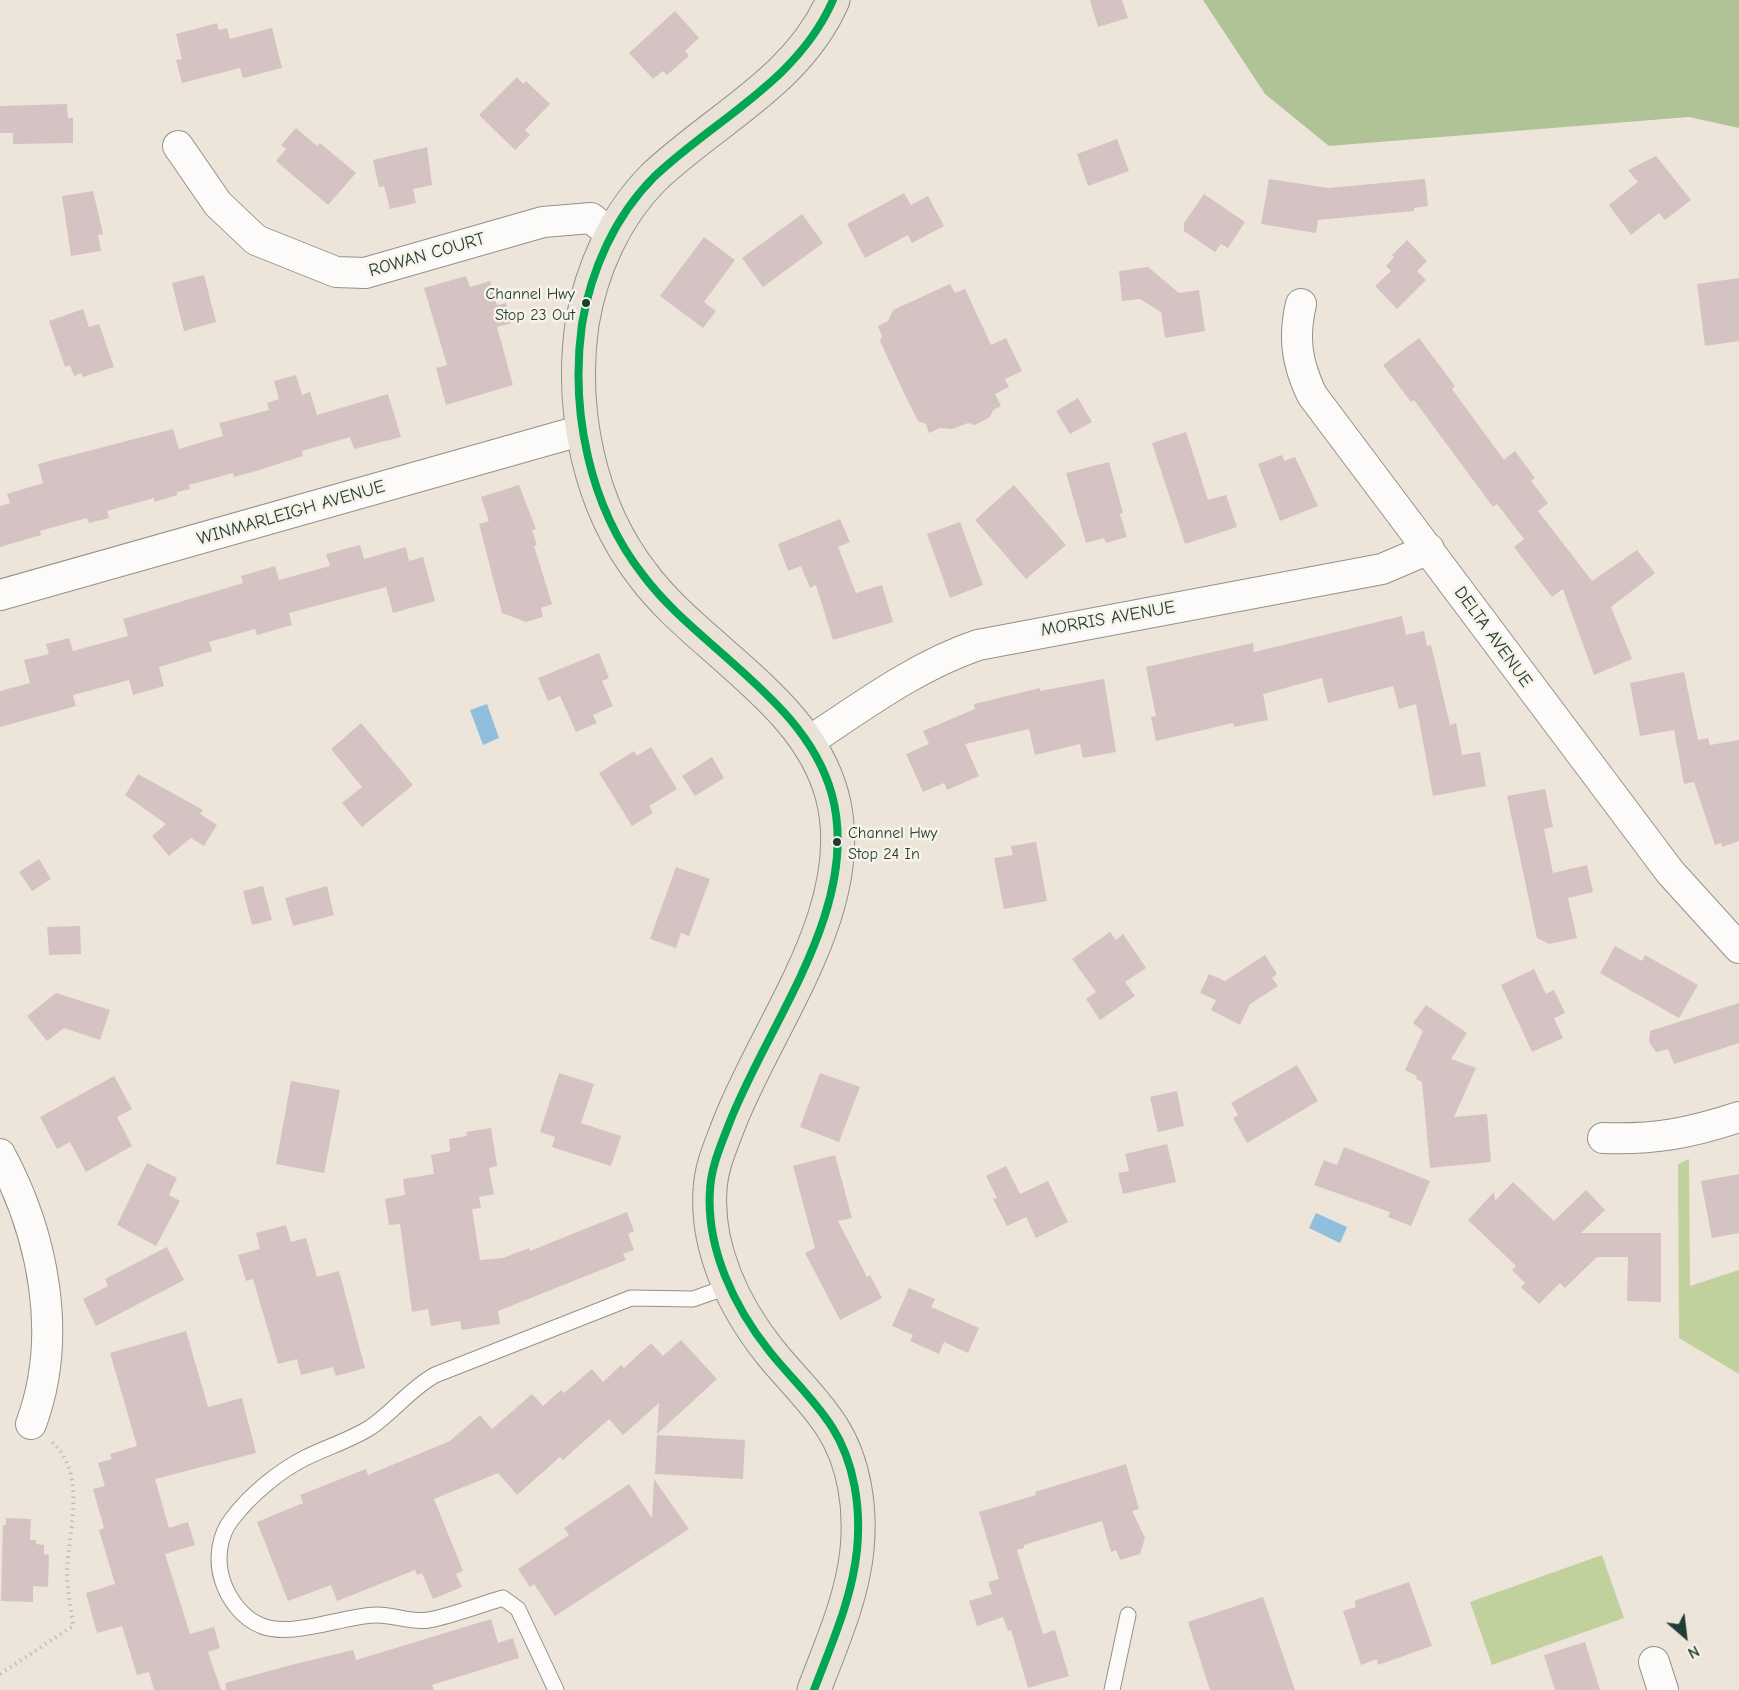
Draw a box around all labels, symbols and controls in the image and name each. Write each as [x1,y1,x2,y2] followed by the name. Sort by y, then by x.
[366,228,488,282] street label: ROWAN COURT
[485,284,575,322] place label: Channel Hwy Stop 23 Out
[580,297,592,309] marker: Channel Hwy Stop 23 Out
[195,476,387,550] street label: WINMARLEIGH AVENUE
[1449,582,1537,692] street label: DELTA AVENUE
[1039,597,1177,641] street label: MORRIS AVENUE
[848,823,938,861] place label: Channel Hwy Stop 24 In
[831,836,843,848] marker: Channel Hwy Stop 24 In
[1655,1606,1715,1666] north arrow
[1685,1641,1702,1662] text: N

